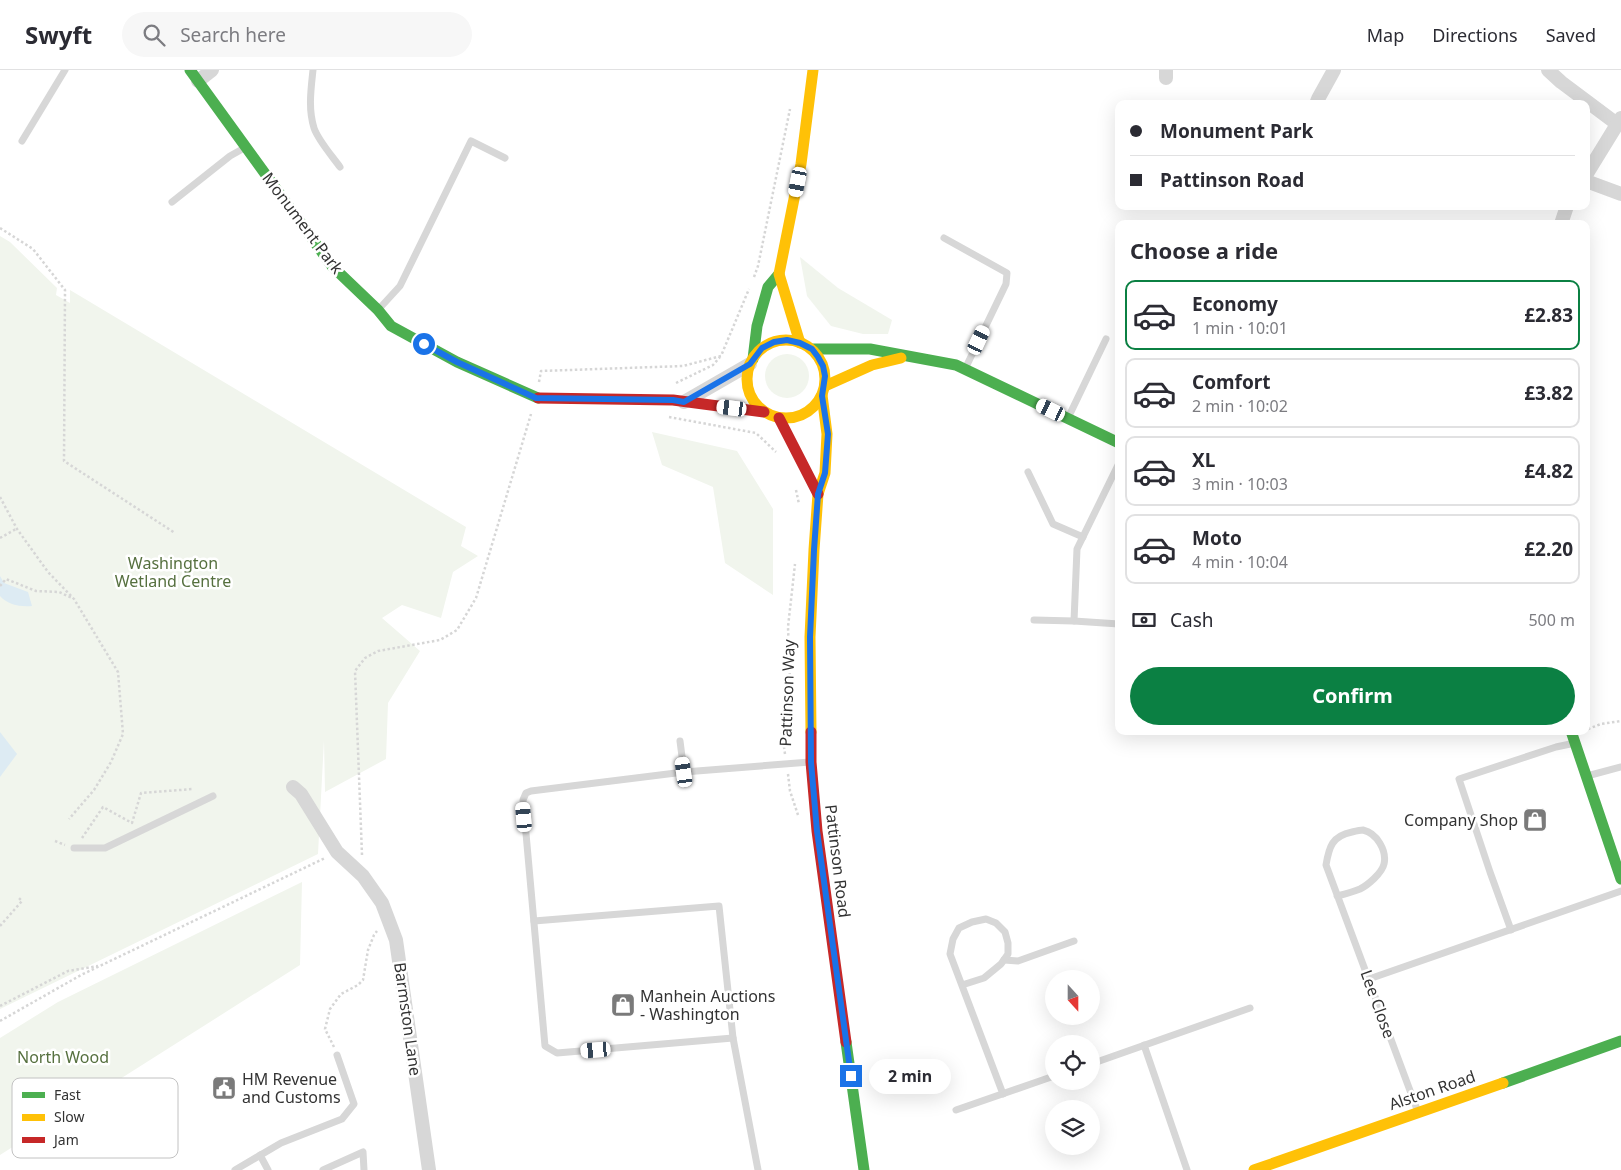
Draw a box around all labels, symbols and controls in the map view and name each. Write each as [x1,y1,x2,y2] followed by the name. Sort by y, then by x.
[122,12,472,57] search box
[25,18,92,51] text: Swyft
[140,21,168,49] icon: search
[180,22,286,48] text: Search here
[1367,23,1404,47] text: Map
[1432,23,1518,47] text: Directions
[1546,23,1596,47] text: Saved
[1160,118,1313,144] text: Monument Park
[787,166,808,198] car
[1160,167,1304,193] text: Pattinson Road
[258,168,349,279] street label: Monument Park
[1130,235,1278,265] text: Choose a ride
[1192,291,1278,317] text: Economy
[1132,293,1177,338] icon: car
[1524,302,1573,328] text: £2.83
[1192,317,1288,339] text: 1 min · 10:01
[965,323,992,357] car
[413,333,435,355] route start
[1192,369,1271,395] text: Comfort
[1132,371,1177,416] icon: car
[1524,380,1573,406] text: £3.82
[1192,395,1288,417] text: 2 min · 10:02
[1034,397,1067,423] car
[716,399,747,417] car
[1192,447,1215,473] text: XL
[1132,449,1177,494] icon: car
[1524,458,1573,484] text: £4.82
[1192,473,1288,495] text: 3 min · 10:03
[1192,525,1242,551] text: Moto
[1132,527,1177,572] icon: car
[1524,536,1573,562] text: £2.20
[1192,551,1288,573] text: 4 min · 10:04
[115,552,231,592] park label: Washington Wetland Centre
[1130,606,1158,634] icon: cash
[1170,607,1214,633] text: Cash
[1528,609,1575,631] text: 500 m
[774,638,800,747] street label: Pattinson Way
[1130,667,1575,725] button: Confirm
[674,756,693,788] car
[515,801,532,833] car
[820,803,856,919] street label: Pattinson Road
[1522,807,1548,833] shop icon: Company Shop
[1404,809,1518,831] place label: Company Shop
[389,961,427,1077] street label: Barmston Lane
[1355,967,1401,1041] street label: Lee Close
[1045,970,1100,1025] north arrow
[1045,970,1100,1155] map controls
[640,985,775,1025] place label: Manhein Auctions - Washington
[610,992,636,1018] shop icon: Manhein Auctions - Washington
[1045,1035,1100,1090] button: locate
[580,1041,611,1059] car
[17,1046,109,1068] park label: North Wood
[868,1058,951,1094] callout: 2 min
[840,1065,862,1087] route end
[888,1065,932,1087] text: 2 min
[1386,1065,1478,1115] street label: Alston Road
[242,1068,341,1108] place label: HM Revenue and Customs
[211,1075,237,1101] public building icon: HM Revenue and Customs
[12,1078,178,1158] legend
[54,1085,81,1104] text: Fast
[1045,1100,1100,1155] button: layers
[54,1107,85,1126] text: Slow
[52,1130,79,1149] text: Jam

